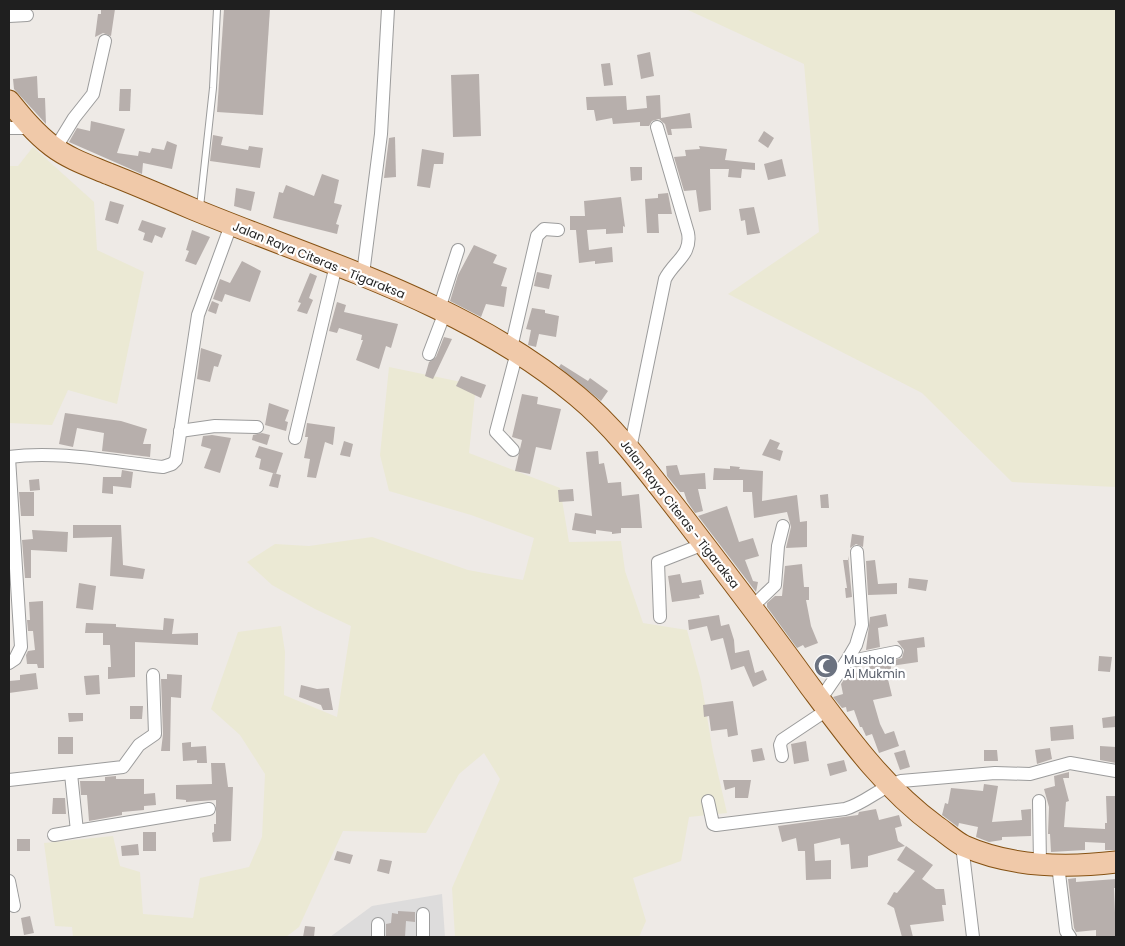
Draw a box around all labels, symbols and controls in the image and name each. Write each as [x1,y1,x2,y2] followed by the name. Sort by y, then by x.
[230,218,408,302] street label: Jalan Raya Citeras - Tigaraksa
[616,436,744,592] street label: Jalan Raya Citeras - Tigaraksa
[844,651,905,682] place label: Mushola Al Mukmin
[813,653,839,679] mosque icon: Mushola Al Mukmin

